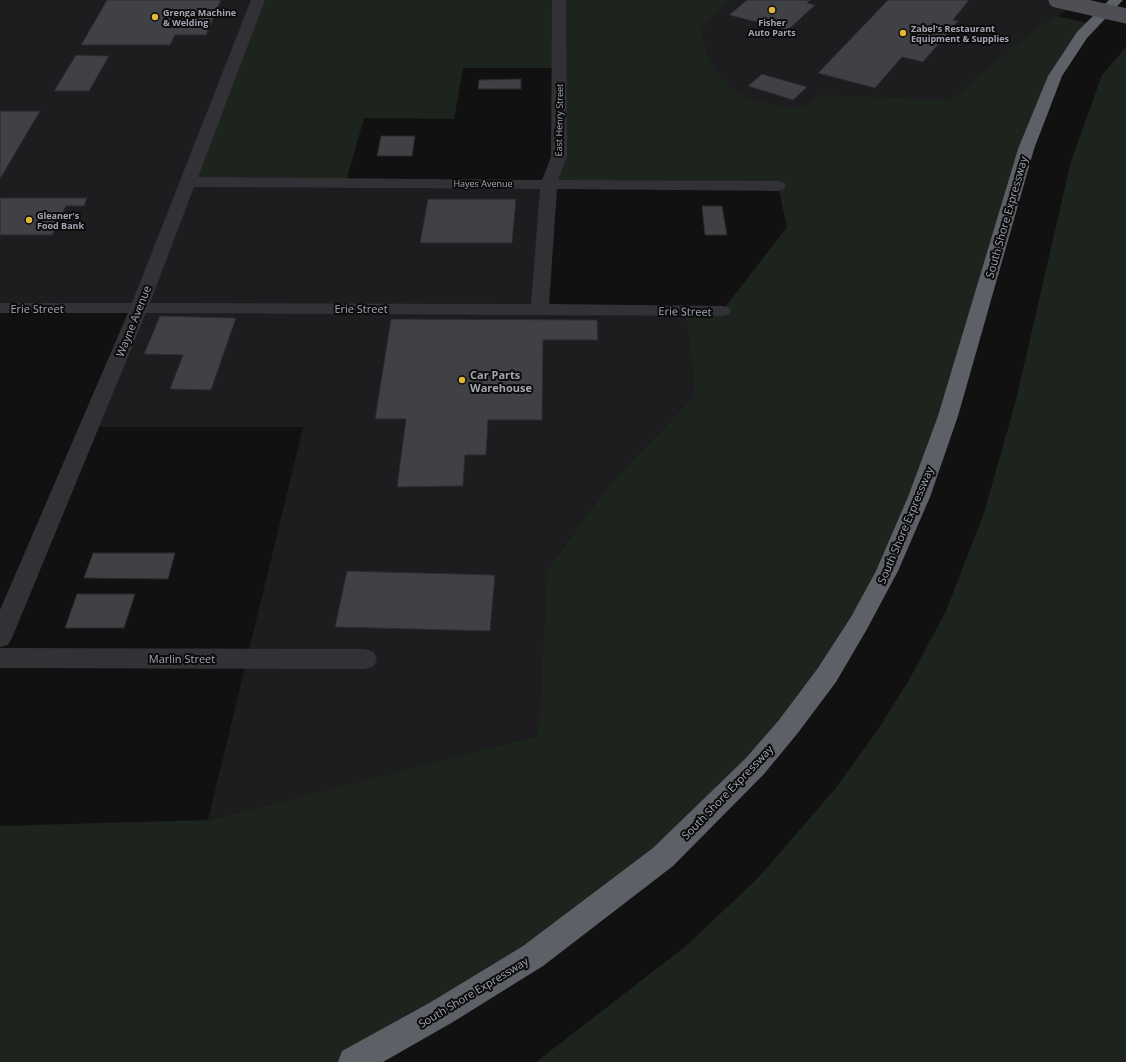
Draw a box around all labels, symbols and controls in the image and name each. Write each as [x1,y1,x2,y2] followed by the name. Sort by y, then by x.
[767,5,777,15] marker: Fisher Auto Parts
[163,6,236,29] place label: Grenga Machine & Welding
[150,12,160,22] marker: Grenga Machine & Welding
[748,16,796,39] place label: Fisher Auto Parts
[911,22,1010,45] place label: Zabel's Restaurant Equipment & Supplies
[898,28,908,38] marker: Zabel's Restaurant Equipment & Supplies
[552,84,566,156] street label: East Henry Street
[981,154,1031,280] street label: South Shore Expressway
[453,177,513,190] street label: Hayes Avenue
[37,209,85,232] place label: Gleaner's Food Bank
[24,215,34,225] marker: Gleaner's Food Bank
[112,283,154,359] street label: Wayne Avenue
[10,301,64,316] street label: Erie Street
[334,301,388,316] street label: Erie Street
[658,303,712,319] street label: Erie Street
[470,367,533,395] place label: Car Parts Warehouse
[457,375,467,385] marker: Car Parts Warehouse
[874,464,937,586] street label: South Shore Expressway
[149,651,215,666] street label: Marlin Street
[678,741,776,842] street label: South Shore Expressway
[415,953,531,1031] street label: South Shore Expressway

